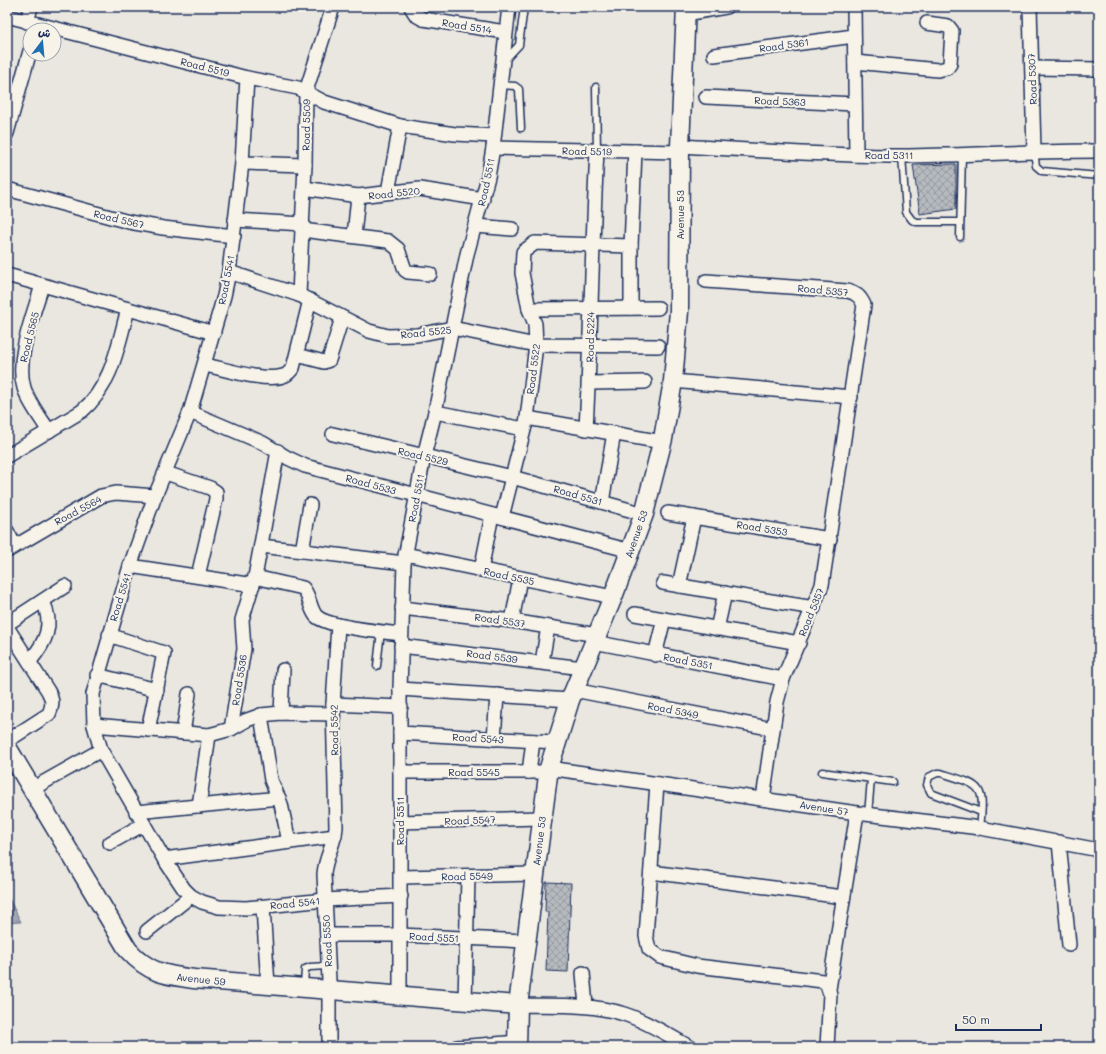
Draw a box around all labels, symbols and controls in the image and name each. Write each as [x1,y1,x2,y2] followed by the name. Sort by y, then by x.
[441,15,493,37] street label: Road 5514
[22,22,62,62] north arrow
[37,23,53,41] text: ش
[758,35,810,55] street label: Road 5361
[1024,53,1040,105] street label: Road 5307
[179,54,231,80] street label: Road 5519
[754,93,806,109] street label: Road 5363
[299,99,313,151] street label: Road 5509
[562,144,612,158] street label: Road 5519
[865,148,913,162] street label: Road 5311
[474,157,498,207] street label: Road 5511
[368,183,420,203] street label: Road 5520
[673,190,687,240] street label: Avenue 53
[92,206,146,232] street label: Road 5567
[214,254,238,306] street label: Road 5541
[797,281,850,299] street label: Road 5357
[16,310,42,364] street label: Road 5565
[583,311,597,363] street label: Road 5224
[400,322,452,342] street label: Road 5525
[523,343,543,395] street label: Road 5522
[396,443,450,469] street label: Road 5529
[344,471,398,497] street label: Road 5533
[404,473,428,523] street label: Road 5511
[552,481,604,509] street label: Road 5531
[52,492,104,528] street label: Road 5564
[621,508,651,560] street label: Avenue 53
[735,517,789,539] street label: Road 5353
[482,564,536,588] street label: Road 5535
[106,571,134,623] street label: Road 5541
[795,585,827,638] street label: Road 5357
[474,610,527,631] street label: Road 5537
[466,646,519,666] street label: Road 5539
[662,649,714,673] street label: Road 5351
[228,653,250,707] street label: Road 5536
[646,698,700,722] street label: Road 5349
[327,704,341,756] street label: Road 5542
[452,730,504,746] street label: Road 5543
[448,765,500,779] street label: Road 5545
[393,797,407,845] street label: Road 5511
[799,797,850,819] street label: Avenue 57
[444,812,496,828] street label: Road 5547
[529,815,549,866] street label: Avenue 53
[441,869,493,883] street label: Road 5549
[269,893,321,913] street label: Road 5541
[319,915,335,967] street label: Road 5550
[409,929,459,945] street label: Road 5551
[176,969,226,989] street label: Avenue 59
[956,1006,1041,1032] scale bar
[962,1011,990,1027] text: 50 m

